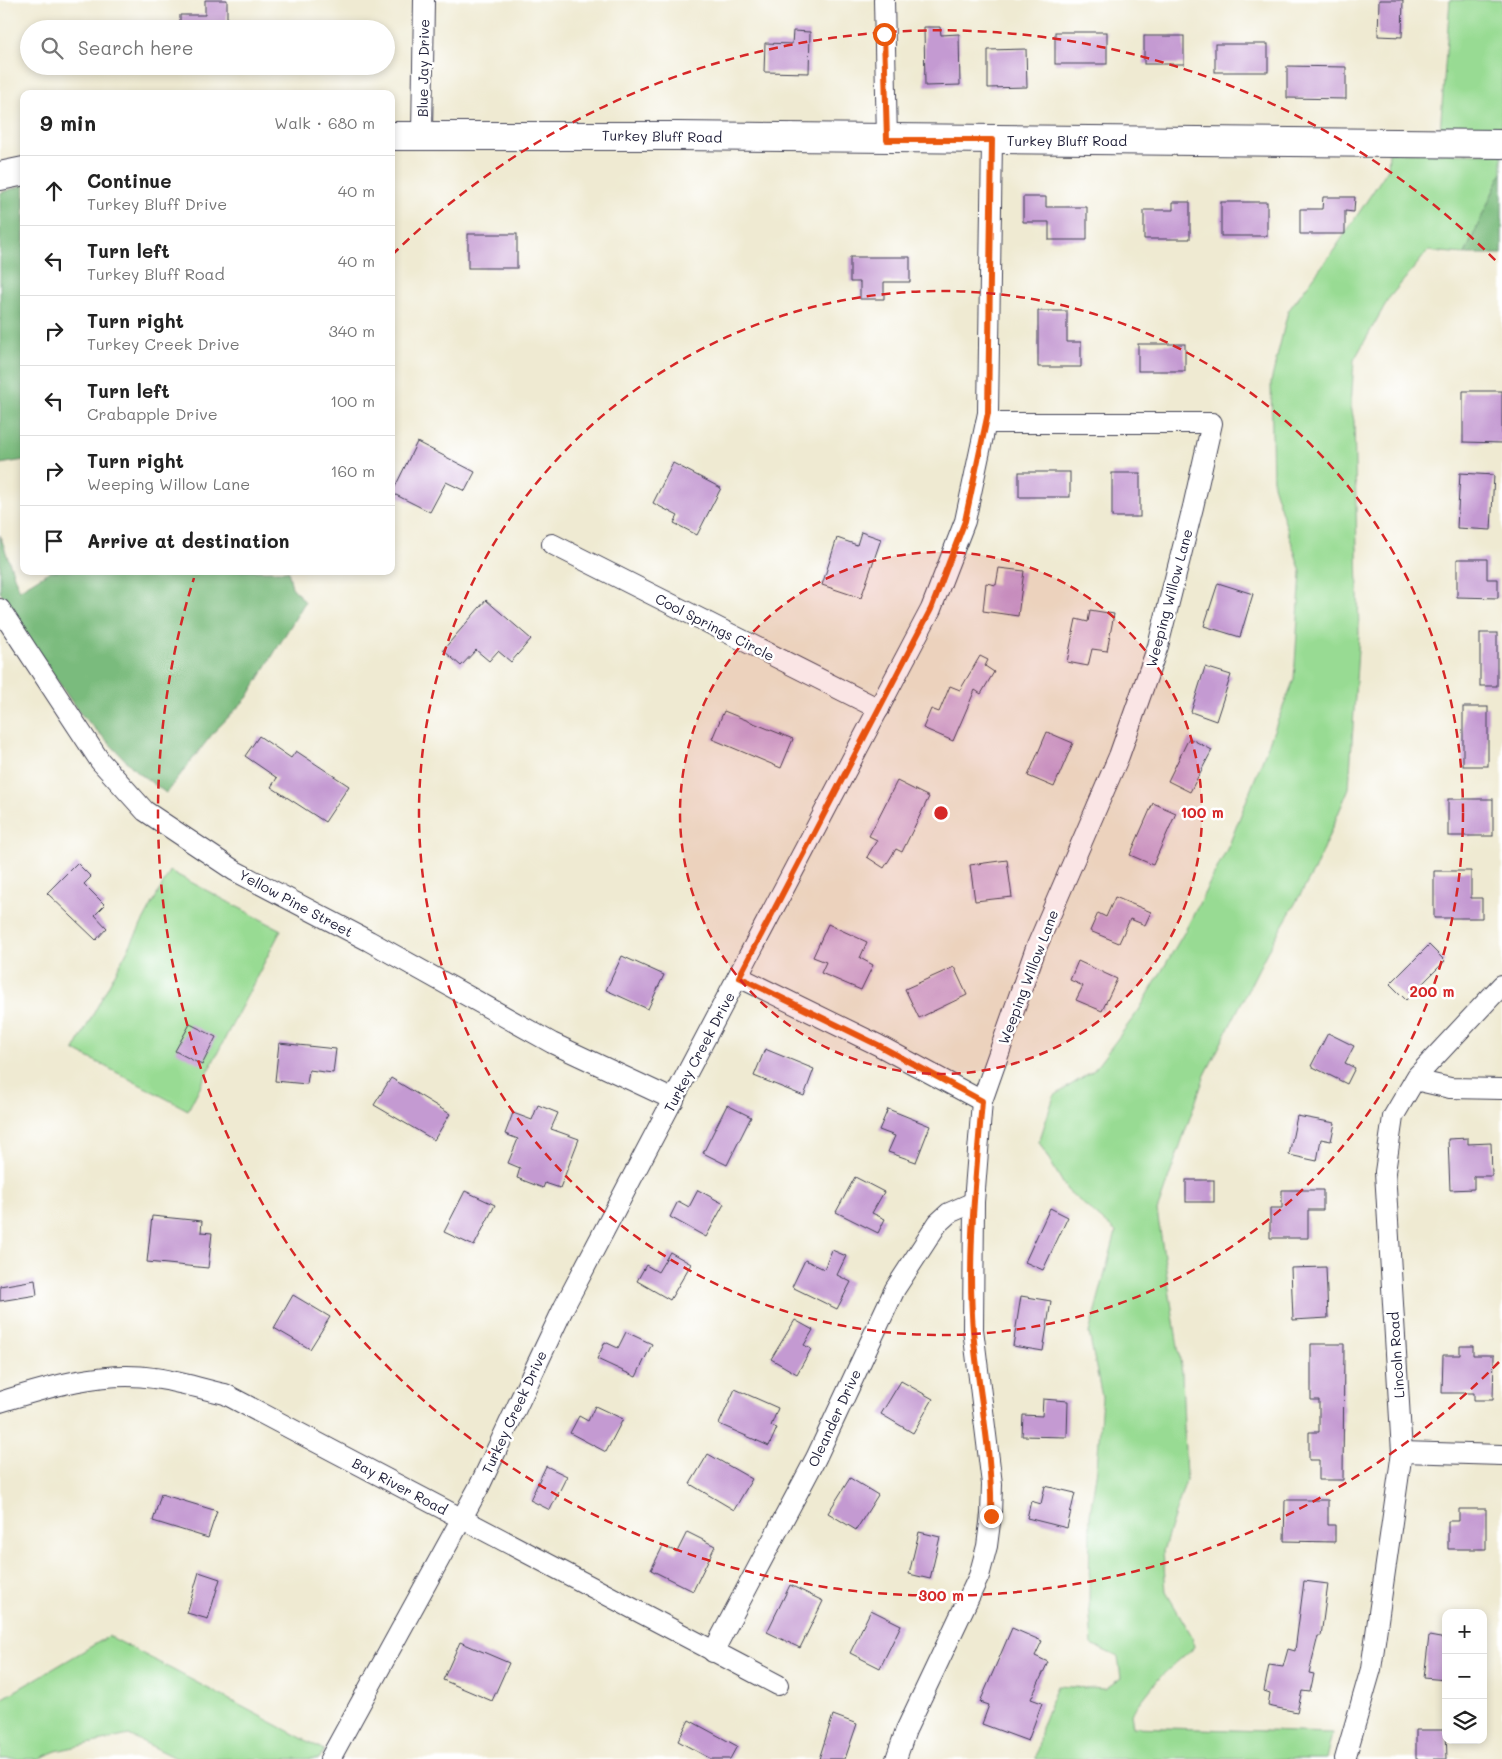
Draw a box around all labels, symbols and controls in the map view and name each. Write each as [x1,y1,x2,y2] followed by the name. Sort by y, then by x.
[413,19,433,117] street label: Blue Jay Drive
[20,20,395,75] search box
[873,23,896,46] route start
[38,34,66,62] icon: search
[78,35,194,60] text: Search here
[40,109,96,136] text: 9 min
[274,112,375,133] text: Walk · 680 m
[602,125,723,147] street label: Turkey Bluff Road
[1007,131,1127,150] street label: Turkey Bluff Road
[87,168,172,193] text: Continue
[40,177,68,205] icon: ahead
[338,180,375,201] text: 40 m
[87,193,227,214] text: Turkey Bluff Drive
[87,238,170,263] text: Turn left
[40,247,68,275] icon: left
[338,250,375,271] text: 40 m
[87,263,225,284] text: Turkey Bluff Road
[87,308,184,333] text: Turn right
[40,317,68,345] icon: right
[328,320,375,341] text: 340 m
[87,333,240,354] text: Turkey Creek Drive
[87,378,170,403] text: Turn left
[40,387,68,415] icon: left
[330,390,375,411] text: 100 m
[87,403,218,424] text: Crabapple Drive
[87,448,184,473] text: Turn right
[40,457,68,485] icon: right
[330,460,375,481] text: 160 m
[87,473,250,494] text: Weeping Willow Lane
[40,527,68,555] icon: arrive
[1141,527,1197,669] street label: Weeping Willow Lane
[87,528,290,553] text: Arrive at destination
[652,589,778,665] street label: Cool Springs Circle
[1180,802,1224,822] text: 100 m
[932,804,950,822] centre of rings
[236,865,356,941] street label: Yellow Pine Street
[994,907,1062,1047] street label: Weeping Willow Lane
[1410,981,1455,1001] text: 200 m
[659,989,739,1115] street label: Turkey Creek Drive
[1383,1311,1408,1399] street label: Lincoln Road
[477,1347,551,1477] street label: Turkey Creek Drive
[803,1366,865,1470] street label: Oleander Drive
[349,1453,451,1519] street label: Bay River Road
[980,1505,1003,1528] route end
[918,1585,964,1605] text: 300 m
[1442,1609,1487,1744] map controls
[1442,1609,1487,1654] button: +
[1442,1654,1487,1699] button: −
[1442,1699,1487,1744] button: layers

